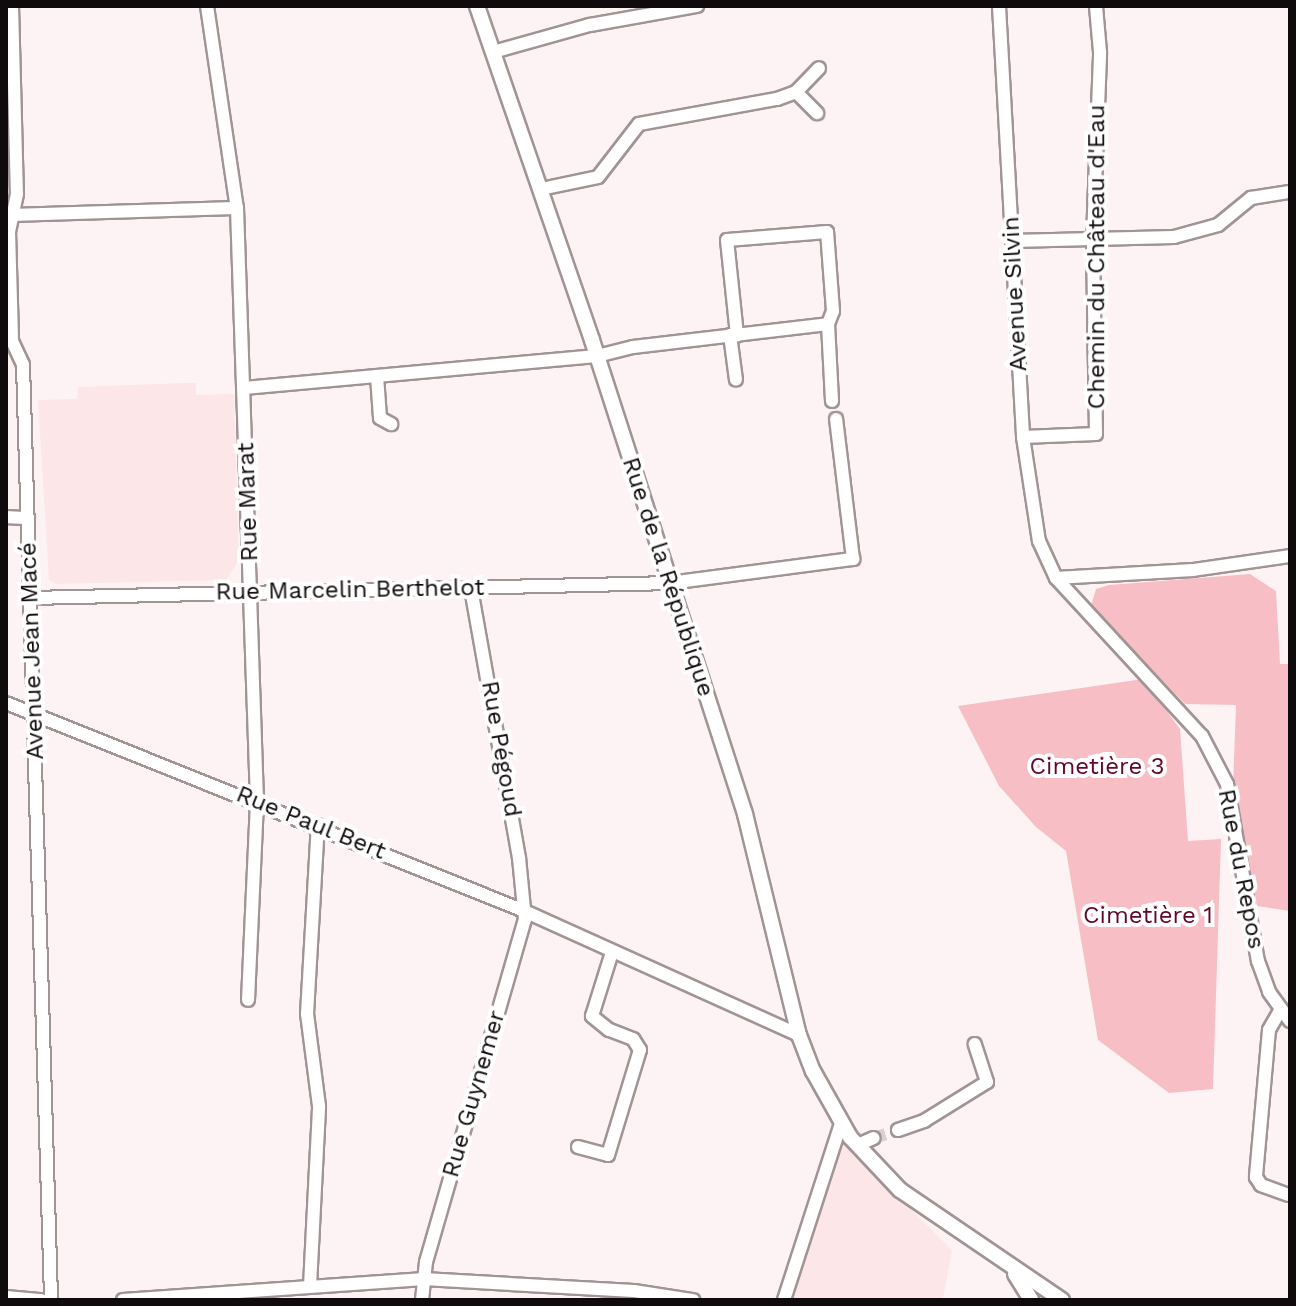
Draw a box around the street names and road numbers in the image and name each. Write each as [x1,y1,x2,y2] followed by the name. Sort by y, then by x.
[1083,105,1111,409] street label: Chemin du Château d'Eau
[997,216,1033,372] street label: Avenue Silvin
[232,442,264,562] street label: Rue Marat
[616,453,720,701] street label: Rue de la République
[14,541,50,761] street label: Avenue Jean Macé
[215,573,485,607] street label: Rue Marcelin Berthelot
[475,679,527,819] street label: Rue Pégoud
[232,780,390,866] street label: Rue Paul Bert
[1211,787,1271,951] street label: Rue du Repos
[436,1007,512,1181] street label: Rue Guynemer

